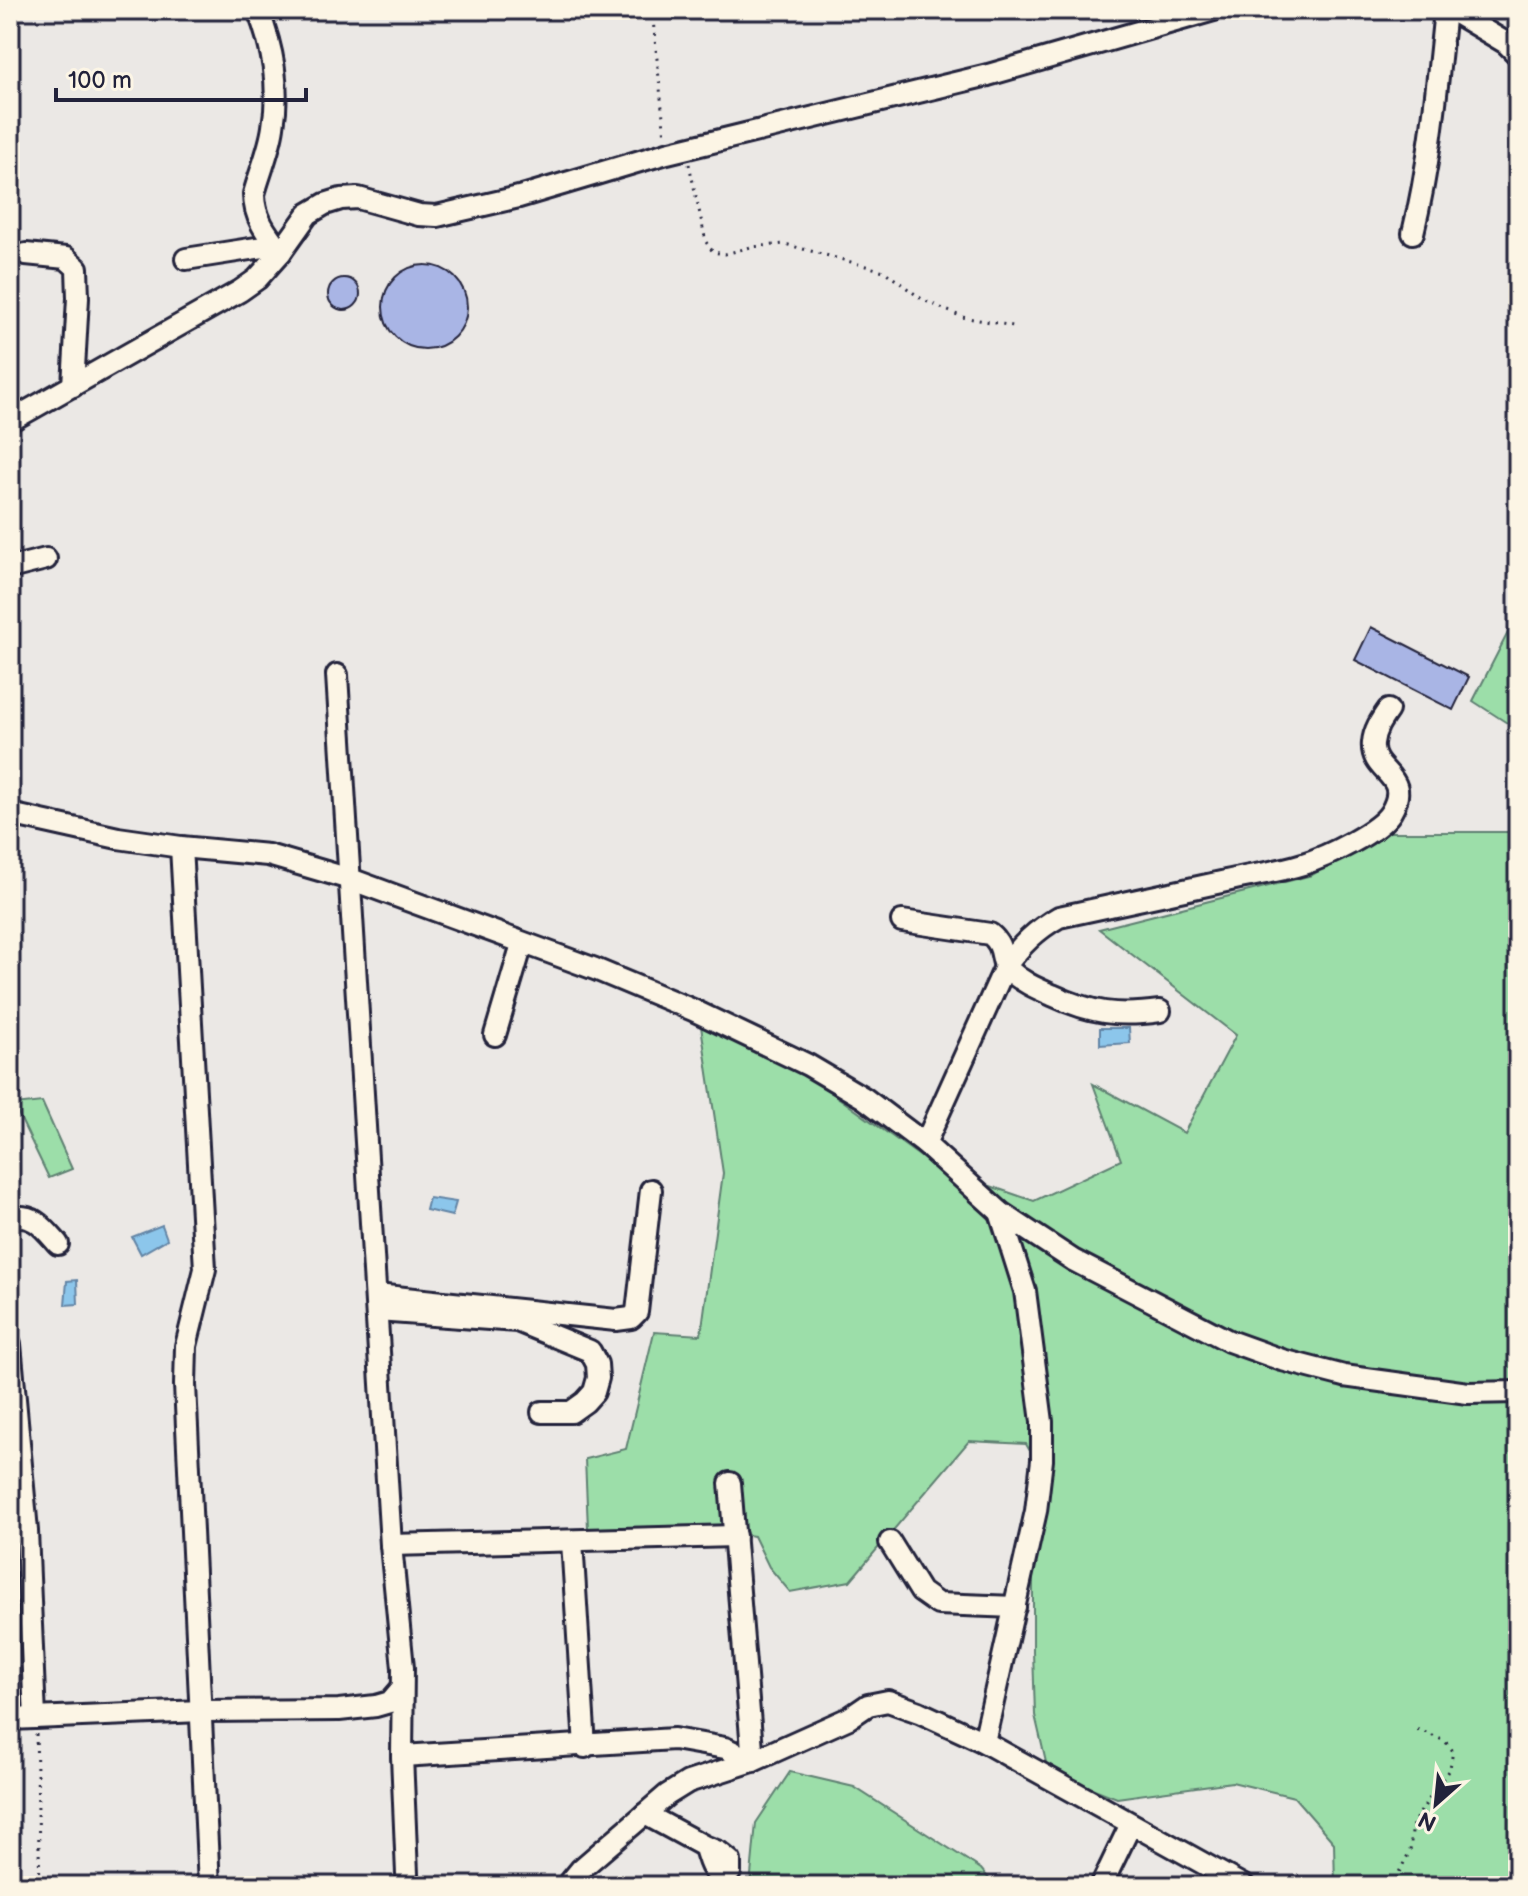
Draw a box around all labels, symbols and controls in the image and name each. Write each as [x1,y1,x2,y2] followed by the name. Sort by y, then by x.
[56,52,306,102] scale bar
[68,66,132,95] text: 100 m
[1396,1764,1476,1844] north arrow
[1414,1805,1441,1836] text: N

